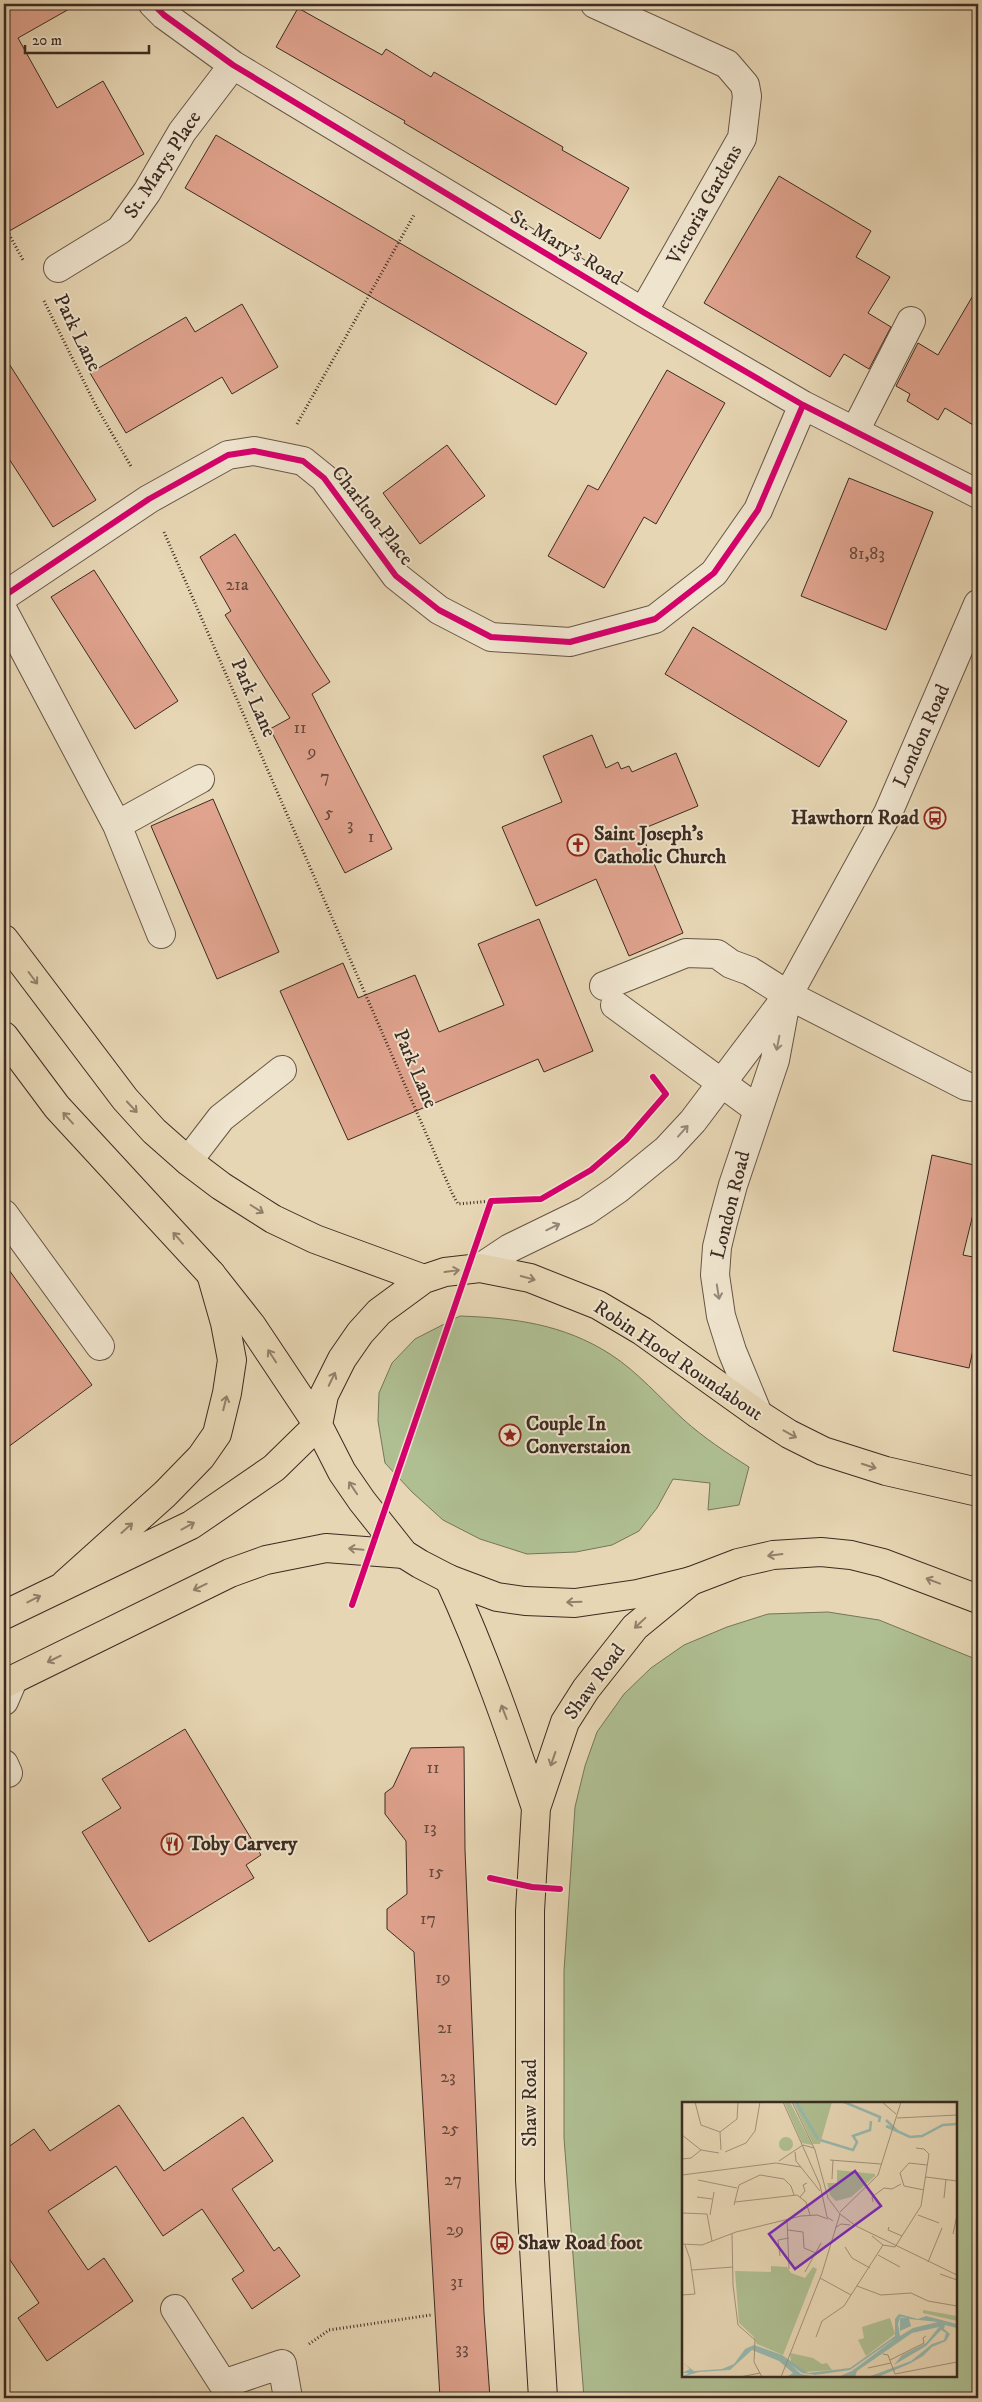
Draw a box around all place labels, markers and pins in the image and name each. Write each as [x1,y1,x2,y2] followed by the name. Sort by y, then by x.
[791,806,920,831] place label: Hawthorn Road
[923,806,947,830] bus stop icon: Hawthorn Road
[594,822,727,870] place label: Saint Joseph's Catholic Church
[566,833,590,857] church icon: Saint Joseph's Catholic Church
[526,1412,631,1460] place label: Couple In Converstaion
[498,1423,522,1447] place icon: Couple In Converstaion
[160,1832,184,1856] restaurant icon: Toby Carvery
[187,1832,298,1857] place label: Toby Carvery
[490,2231,514,2255] bus stop icon: Shaw Road foot
[518,2231,643,2256] place label: Shaw Road foot

